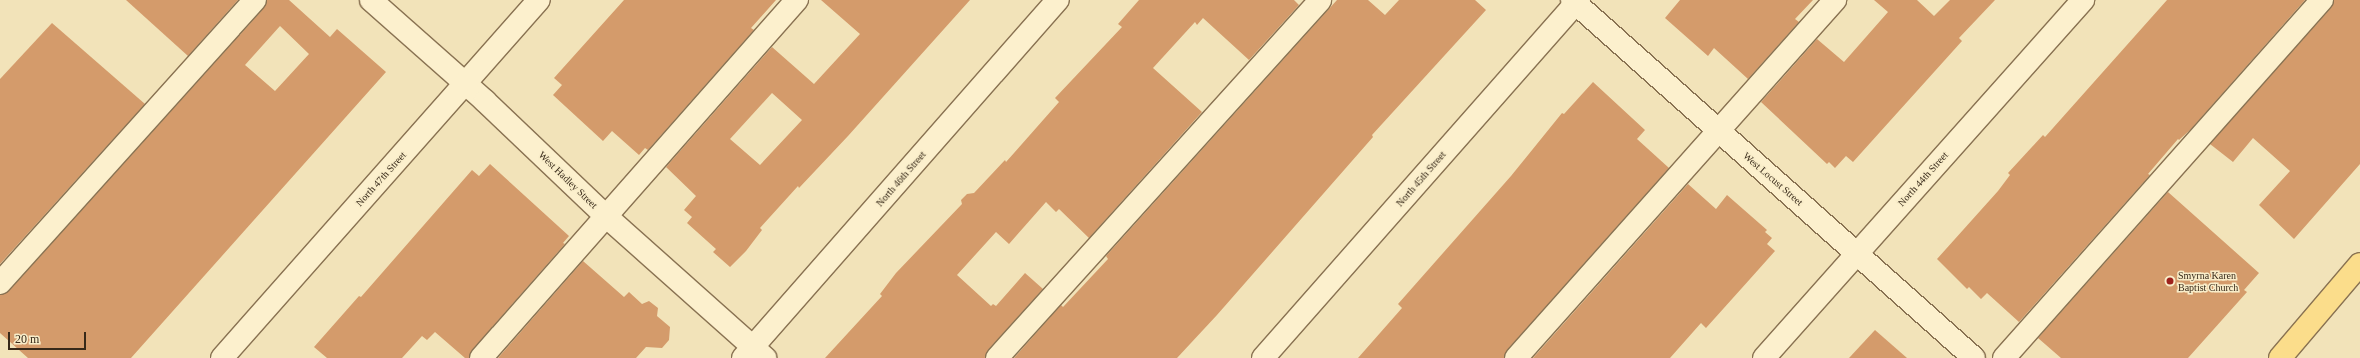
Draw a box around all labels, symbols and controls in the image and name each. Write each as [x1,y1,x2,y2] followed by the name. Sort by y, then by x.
[353,149,409,209] street label: North 47th Street
[536,149,600,211] street label: West Hadley Street
[874,149,928,209] street label: North 46th Street
[1394,149,1448,209] street label: North 45th Street
[1895,149,1951,209] street label: North 44th Street
[1741,150,1805,208] street label: West Locust Street
[2178,269,2238,292] place label: Smyrna Karen Baptist Church
[2165,276,2175,286] marker: Smyrna Karen Baptist Church
[10,324,88,350] scale bar
[15,332,39,346] text: 20 m

